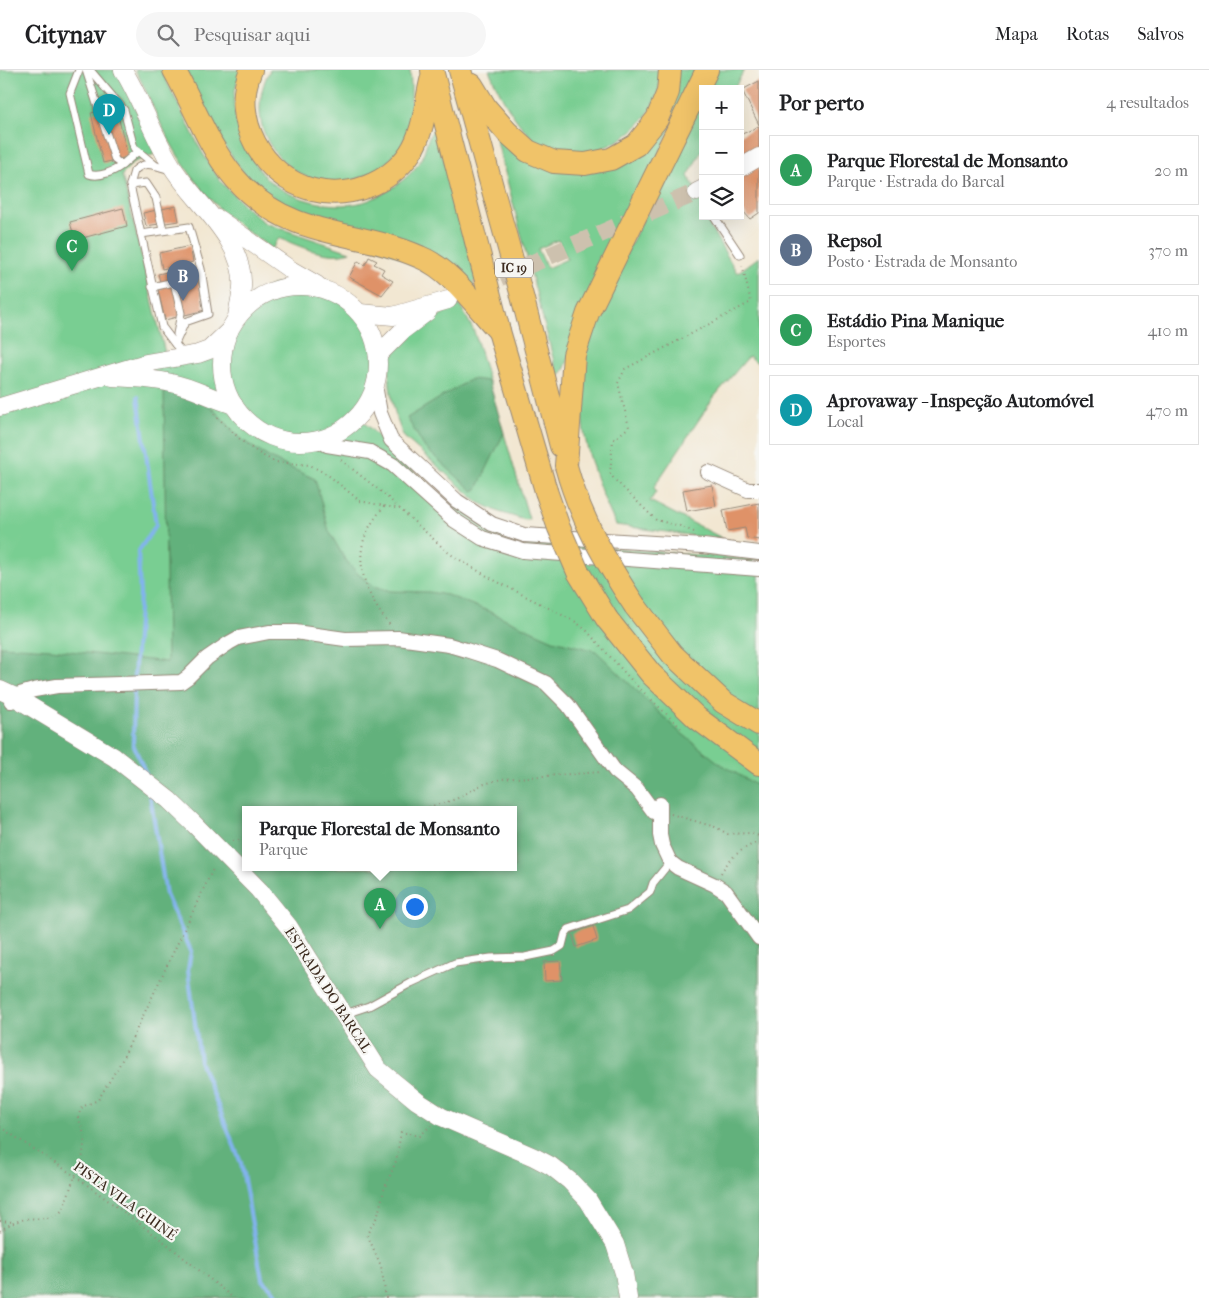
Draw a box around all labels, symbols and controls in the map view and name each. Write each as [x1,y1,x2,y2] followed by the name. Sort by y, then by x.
[136,12,486,57] search box
[25,21,106,49] text: Citynav
[154,21,182,49] icon: search
[194,24,310,46] text: Pesquisar aqui
[995,24,1038,45] text: Mapa
[1066,24,1109,45] text: Rotas
[1137,24,1184,45] text: Salvos
[699,85,744,220] map controls
[699,85,744,130] button: +
[779,91,864,115] text: Por perto
[1106,93,1189,112] text: 4 resultados
[93,94,125,135] pin: D
[699,130,744,175] button: −
[827,150,1068,172] text: Parque Florestal de Monsanto
[791,161,801,180] text: A
[1154,161,1188,180] text: 20 m
[827,172,1005,191] text: Parque · Estrada do Barcal
[699,175,744,220] button: layers
[56,230,88,271] pin: C
[827,230,882,252] text: Repsol
[791,241,801,260] text: B
[1148,241,1188,260] text: 370 m
[827,252,1017,271] text: Posto · Estrada de Monsanto
[495,258,533,278] road number: IC 19
[167,260,199,301] pin: B
[827,310,1004,332] text: Estádio Pina Manique
[791,321,801,340] text: C
[1147,321,1188,340] text: 410 m
[827,332,886,351] text: Esportes
[827,390,1094,412] text: Aprovaway - Inspeção Automóvel
[790,401,802,420] text: D
[1146,401,1188,420] text: 470 m
[827,412,864,431] text: Local
[242,806,517,871] popup
[259,818,500,840] text: Parque Florestal de Monsanto
[259,840,308,859] text: Parque
[364,888,396,929] pin: A
[402,894,428,920] your location
[281,924,375,1057] street label: ESTRADA DO BARCAL
[70,1157,181,1244] street label: PISTA VILA GUINÉ

